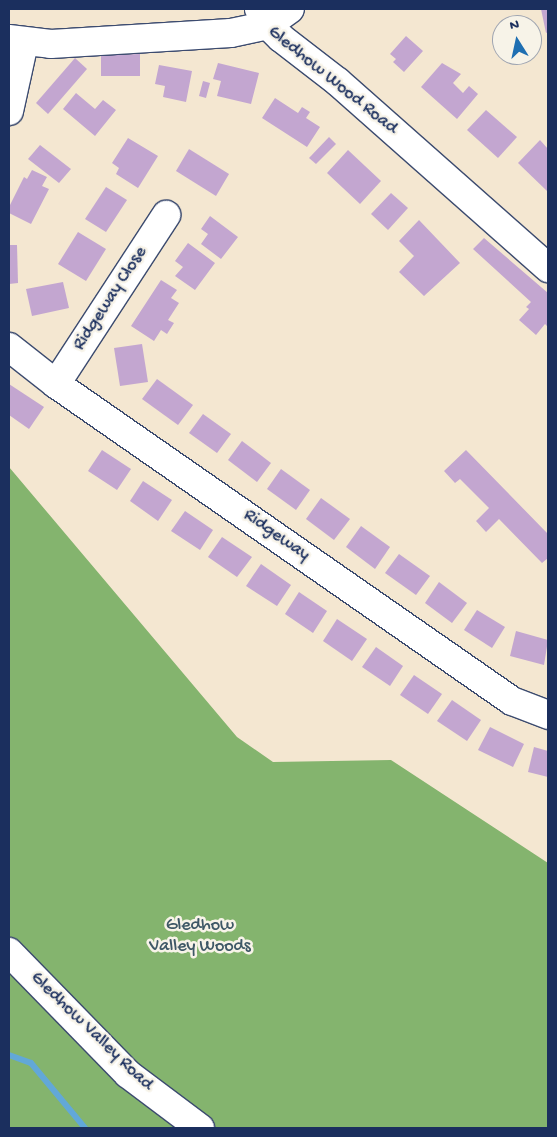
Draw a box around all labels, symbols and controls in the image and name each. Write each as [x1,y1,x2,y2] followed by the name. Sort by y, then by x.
[492,15,542,65] north arrow
[508,17,520,35] text: N
[263,22,401,140] street label: Gledhow Wood Road
[69,243,153,355] street label: Ridgeway Close
[239,505,313,567] street label: Ridgeway
[149,916,251,959] park label: Gledhow Valley Woods
[25,968,157,1096] street label: Gledhow Valley Road

